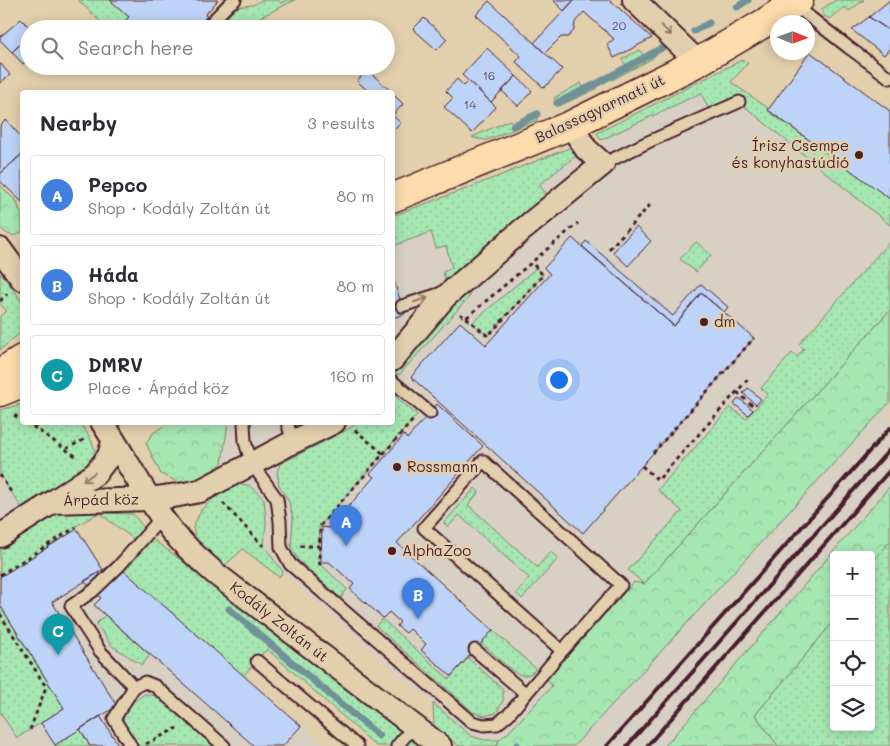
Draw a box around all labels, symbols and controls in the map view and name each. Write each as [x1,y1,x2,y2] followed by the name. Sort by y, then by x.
[770,15,815,60] north arrow
[612,17,627,33] house number: 20
[20,20,395,75] search box
[660,24,673,36] one-way arrow
[38,34,66,62] icon: search
[78,35,194,60] text: Search here
[483,67,495,83] house number: 16
[531,69,668,147] street label: Balassagyarmati út
[464,96,476,112] house number: 14
[40,109,117,136] text: Nearby
[307,112,375,133] text: 3 results
[731,135,849,172] place label: Írisz Csempe és konyhastúdió
[853,149,865,161] marker: Írisz Csempe és konyhastúdió
[88,172,147,197] text: Pepco
[51,185,63,206] text: A
[337,185,374,206] text: 80 m
[88,197,270,218] text: Shop · Kodály Zoltán út
[88,262,139,287] text: Háda
[52,275,62,296] text: B
[337,275,374,296] text: 80 m
[88,287,270,308] text: Shop · Kodály Zoltán út
[412,294,428,304] one-way arrow
[714,311,735,331] place label: dm
[698,316,710,328] marker: dm
[88,352,143,377] text: DMRV
[51,365,63,386] text: C
[329,365,374,386] text: 160 m
[546,367,572,393] your location
[88,377,229,398] text: Place · Árpád köz
[407,456,478,476] place label: Rossmann
[391,461,403,473] marker: Rossmann
[82,472,96,482] one-way arrow
[63,488,139,510] street label: Árpád köz
[330,505,362,546] pin: A
[402,540,471,560] place label: AlphaZoo
[386,545,398,557] marker: AlphaZoo
[830,551,875,731] map controls
[830,551,875,596] button: +
[226,576,333,666] street label: Kodály Zoltán út
[402,578,434,619] pin: B
[830,596,875,641] button: −
[42,614,74,655] pin: C
[830,641,875,686] button: locate
[830,686,875,731] button: layers

